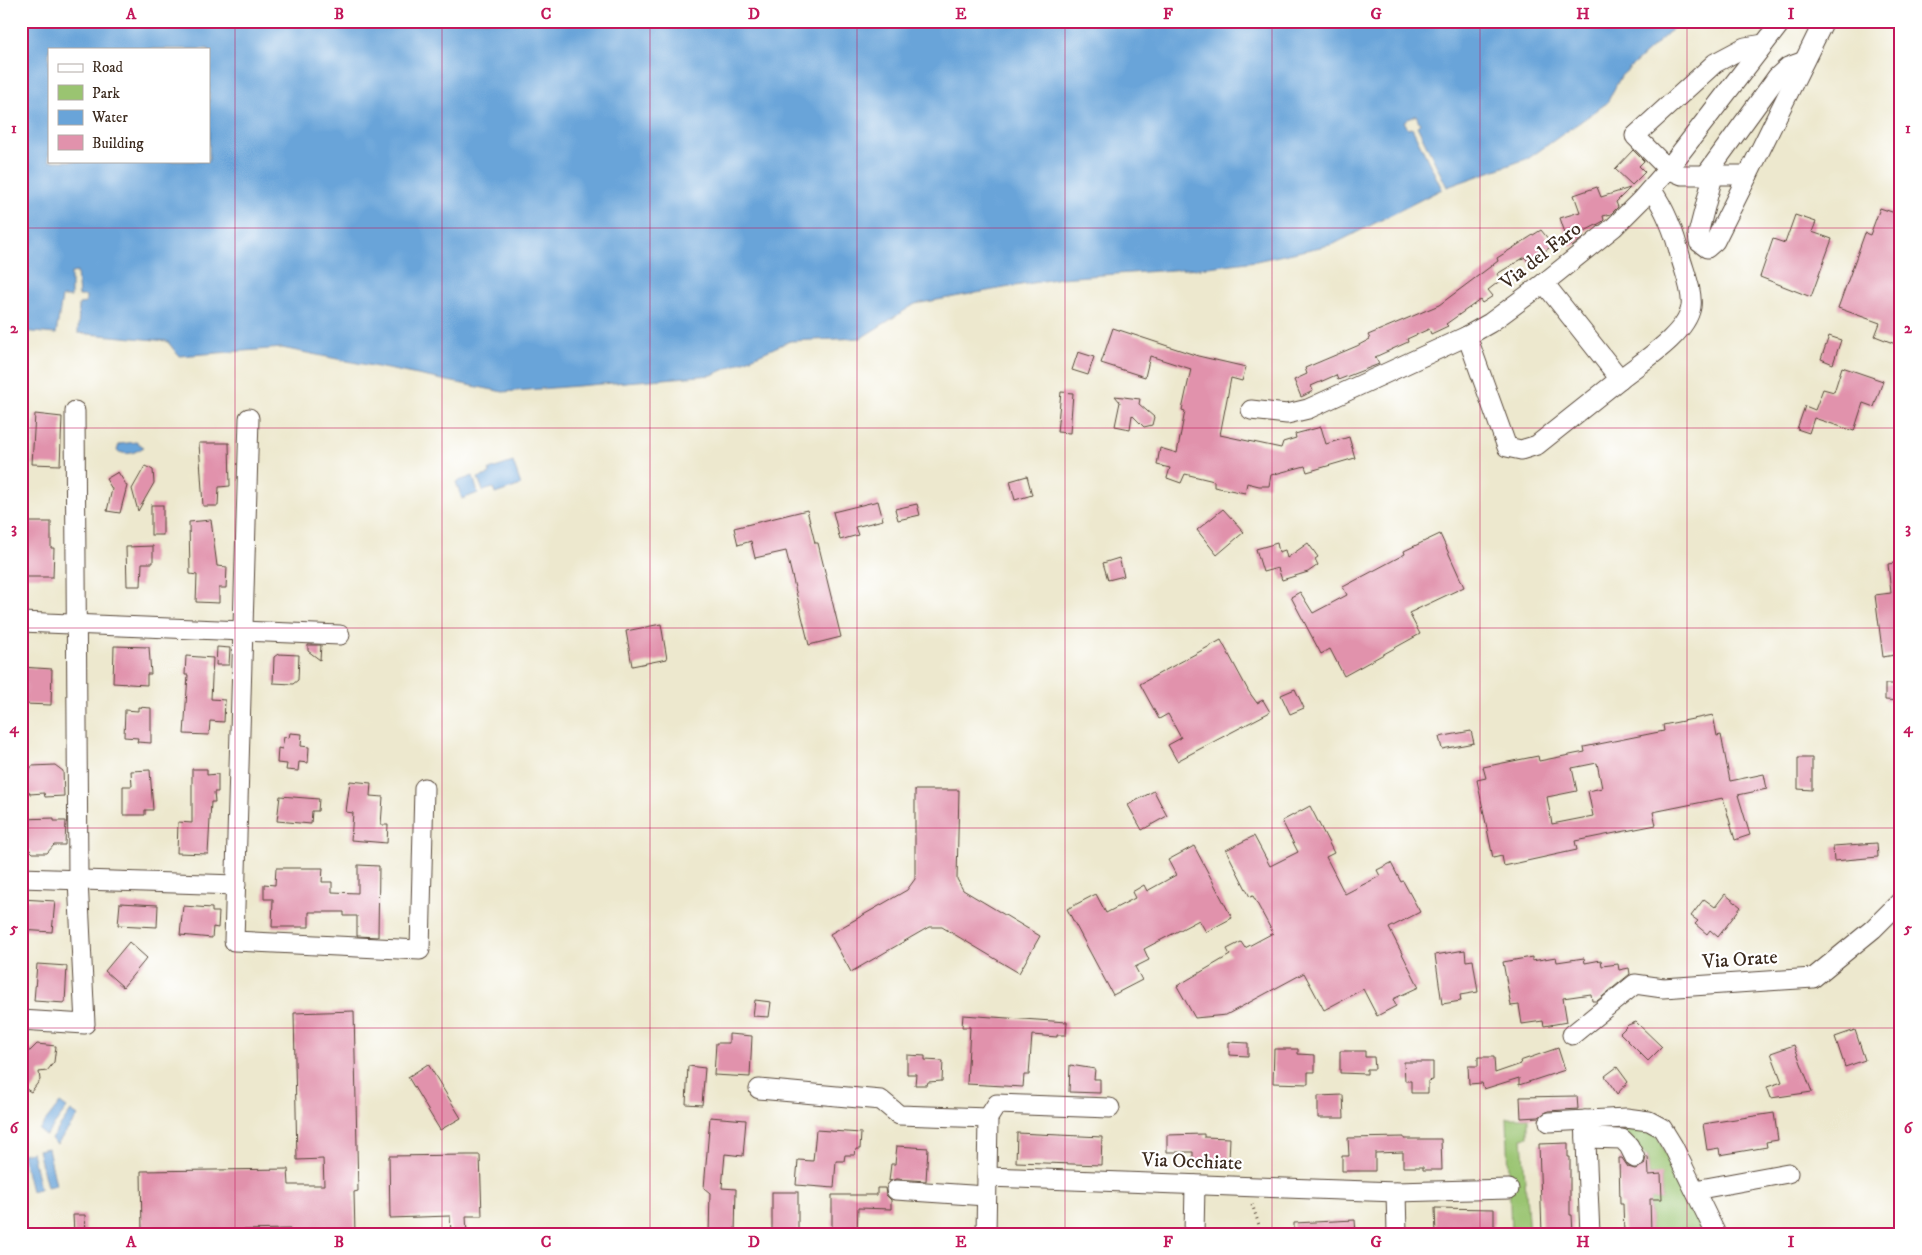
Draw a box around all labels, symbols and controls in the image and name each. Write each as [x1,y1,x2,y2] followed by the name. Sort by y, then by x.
[125,4,137,24] text: A
[334,4,344,24] text: B
[541,4,551,24] text: C
[748,4,760,24] text: D
[955,4,967,24] text: E
[1163,4,1173,24] text: F
[1370,4,1382,24] text: G
[1576,4,1590,24] text: H
[1788,4,1795,24] text: I
[48,48,210,162] legend
[92,58,124,77] text: Road
[92,84,121,103] text: Park
[91,108,128,127] text: Water
[11,118,17,138] text: 1
[1905,118,1911,138] text: 1
[92,134,144,153] text: Building
[1495,216,1587,296] street label: Via del Faro
[10,318,19,338] text: 2
[1904,318,1913,338] text: 2
[11,518,17,538] text: 3
[1905,518,1911,538] text: 3
[8,718,19,738] text: 4
[1902,718,1913,738] text: 4
[9,918,18,938] text: 5
[1903,918,1912,938] text: 5
[1701,945,1778,975] street label: Via Orate
[10,1118,20,1138] text: 6
[1904,1118,1914,1138] text: 6
[1140,1148,1243,1176] street label: Via Occhiate
[125,1232,137,1252] text: A
[334,1232,344,1252] text: B
[541,1232,551,1252] text: C
[748,1232,760,1252] text: D
[955,1232,967,1252] text: E
[1163,1232,1173,1252] text: F
[1370,1232,1382,1252] text: G
[1576,1232,1590,1252] text: H
[1788,1232,1795,1252] text: I

